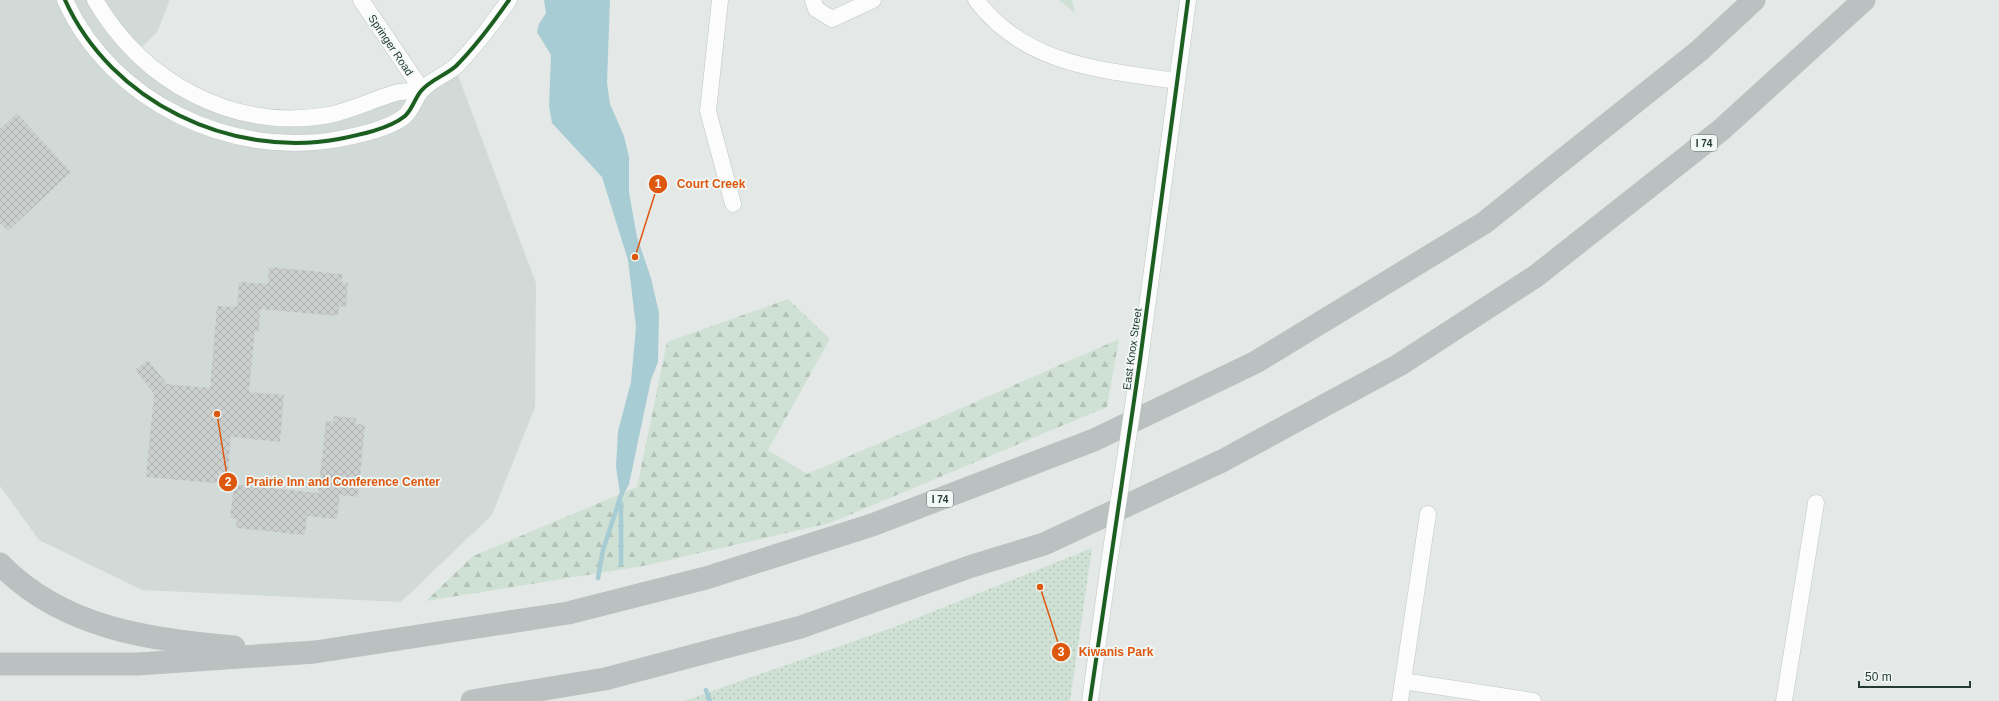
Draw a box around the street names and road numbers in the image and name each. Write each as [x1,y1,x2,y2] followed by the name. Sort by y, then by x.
[366,12,416,78] street label: Springer Road
[1691,135,1717,151] road number: I 74
[1120,307,1144,391] street label: East Knox Street
[927,491,953,507] road number: I 74

